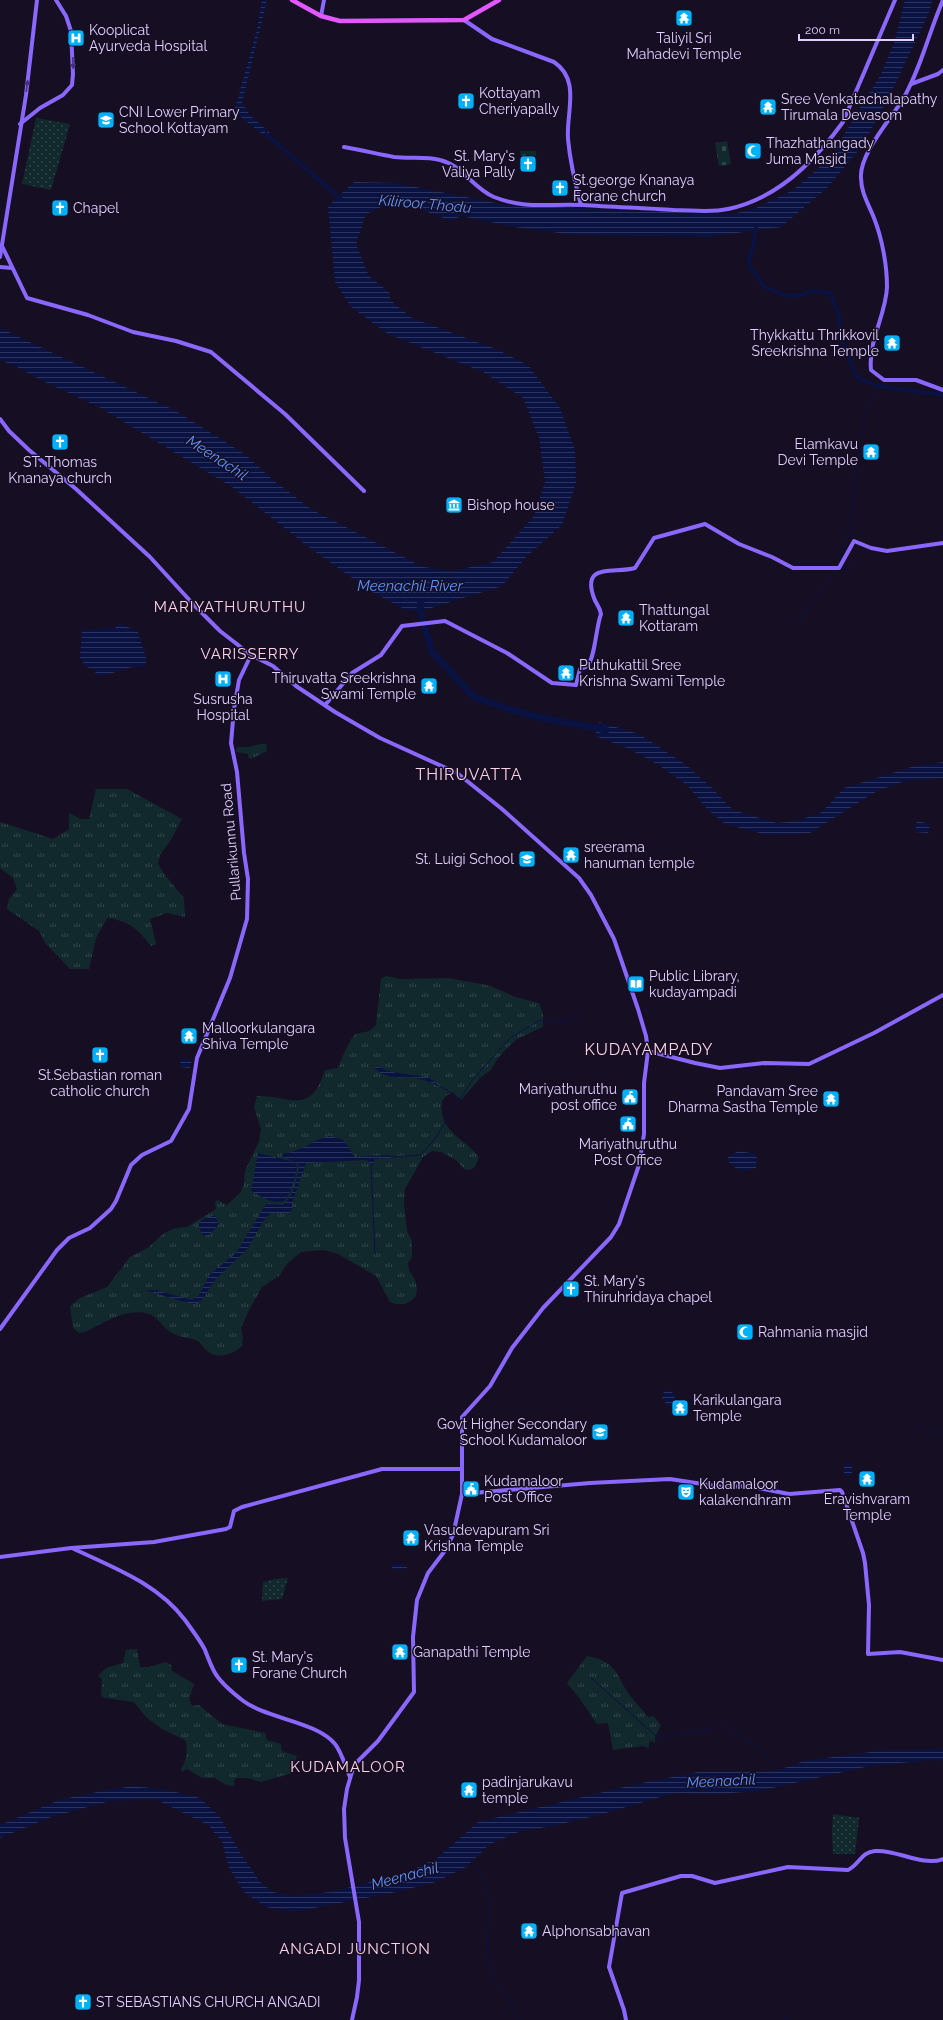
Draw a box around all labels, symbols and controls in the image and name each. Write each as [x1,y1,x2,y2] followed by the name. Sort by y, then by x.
[674,8,694,28] temple icon: Taliyil Sri Mahadevi Temple
[799,16,913,42] scale bar
[89,22,207,54] place label: Kooplicat Ayurveda Hospital
[805,23,840,37] text: 200 m
[66,28,86,48] hospital icon: Kooplicat Ayurveda Hospital
[627,30,741,62] place label: Taliyil Sri Mahadevi Temple
[70,57,76,70] one-way arrow
[24,80,30,92] one-way arrow
[479,85,560,117] place label: Kottayam Cheriyapally
[456,91,476,111] church icon: Kottayam Cheriyapally
[781,91,938,123] place label: Sree Venkatachalapathy Tirumala Devasom
[758,97,778,117] temple icon: Sree Venkatachalapathy Tirumala Devasom
[119,104,240,136] place label: CNI Lower Primary School Kottayam
[96,110,116,130] school or university icon: CNI Lower Primary School Kottayam
[766,135,875,167] place label: Thazhathangady Juma Masjid
[743,141,763,161] mosque icon: Thazhathangady Juma Masjid
[442,148,515,180] place label: St. Mary's Valiya Pally
[518,154,538,174] church icon: St. Mary's Valiya Pally
[573,172,694,204] place label: St.george Knanaya Forane church
[550,178,570,198] church icon: St.george Knanaya Forane church
[378,191,473,217] water label: Kiliroor Thodu
[50,198,70,218] church icon: Chapel
[73,200,119,216] place label: Chapel
[750,327,879,359] place label: Thykkattu Thrikkovil Sreekrishna Temple
[882,333,902,353] temple icon: Thykkattu Thrikkovil Sreekrishna Temple
[50,432,70,452] church icon: ST. Thomas Knanaya church
[183,432,251,484] water label: Meenachil
[778,436,858,468] place label: Elamkavu Devi Temple
[861,442,881,462] temple icon: Elamkavu Devi Temple
[8,454,112,486] place label: ST. Thomas Knanaya church
[444,495,464,515] museum icon: Bishop house
[467,497,555,513] place label: Bishop house
[357,577,464,595] water label: Meenachil River
[154,598,306,616] district label: MARIYATHURUTHU
[639,602,709,634] place label: Thattungal Kottaram
[616,608,636,628] temple icon: Thattungal Kottaram
[200,645,300,663] district label: VARISSERRY
[579,657,725,689] place label: Puthukattil Sree Krishna Swami Temple
[556,663,576,683] temple icon: Puthukattil Sree Krishna Swami Temple
[213,669,233,689] hospital icon: Susrusha Hospital
[272,670,416,702] place label: Thiruvatta Sreekrishna Swami Temple
[419,676,439,696] temple icon: Thiruvatta Sreekrishna Swami Temple
[193,691,253,723] place label: Susrusha Hospital
[416,765,522,784] district label: THIRUVATTA
[218,783,244,901] street label: Pullarikunnu Road
[584,839,695,871] place label: sreerama hanuman temple
[561,845,581,865] temple icon: sreerama hanuman temple
[517,849,537,869] school or university icon: St. Luigi School
[415,851,514,867] place label: St. Luigi School
[649,968,740,1000] place label: Public Library, kudayampadi
[626,974,646,994] library icon: Public Library, kudayampadi
[202,1020,315,1052] place label: Malloorkulangara Shiva Temple
[179,1026,199,1046] temple icon: Malloorkulangara Shiva Temple
[584,1040,714,1059] district label: KUDAYAMPADY
[90,1045,110,1065] church icon: St.Sebastian roman catholic church
[38,1067,162,1099] place label: St.Sebastian roman catholic church
[519,1081,617,1113] place label: Mariyathuruthu post office
[668,1083,818,1115] place label: Pandavam Sree Dharma Sastha Temple
[620,1087,640,1107] public building icon: Mariyathuruthu post office
[821,1089,841,1109] temple icon: Pandavam Sree Dharma Sastha Temple
[618,1114,638,1134] public building icon: Mariyathuruthu Post Office
[579,1136,677,1168] place label: Mariyathuruthu Post Office
[584,1273,712,1305] place label: St. Mary's Thiruhridaya chapel
[561,1279,581,1299] church icon: St. Mary's Thiruhridaya chapel
[735,1322,755,1342] mosque icon: Rahmania masjid
[758,1324,868,1340] place label: Rahmania masjid
[693,1392,782,1424] place label: Karikulangara Temple
[670,1398,690,1418] temple icon: Karikulangara Temple
[437,1416,587,1448] place label: Govt Higher Secondary School Kudamaloor
[590,1422,610,1442] school or university icon: Govt Higher Secondary School Kudamaloor
[857,1469,877,1489] temple icon: Eravishvaram Temple
[484,1473,563,1505] place label: Kudamaloor Post Office
[699,1476,791,1508] place label: Kudamaloor kalakendhram
[461,1479,481,1499] public building icon: Kudamaloor Post Office
[676,1482,696,1502] theatre icon: Kudamaloor kalakendhram
[824,1491,910,1523] place label: Eravishvaram Temple
[424,1522,550,1554] place label: Vasudevapuram Sri Krishna Temple
[401,1528,421,1548] temple icon: Vasudevapuram Sri Krishna Temple
[390,1642,410,1662] temple icon: Ganapathi Temple
[413,1644,530,1660] place label: Ganapathi Temple
[252,1649,347,1681] place label: St. Mary's Forane Church
[229,1655,249,1675] church icon: St. Mary's Forane Church
[290,1758,406,1776] district label: KUDAMALOOR
[686,1770,756,1792] water label: Meenachil
[482,1774,573,1806] place label: padinjarukavu temple
[459,1780,479,1800] temple icon: padinjarukavu temple
[369,1858,441,1894] water label: Meenachil
[519,1921,539,1941] temple icon: Alphonsabhavan
[542,1923,650,1939] place label: Alphonsabhavan
[279,1940,431,1958] district label: ANGADI JUNCTION
[73,1992,93,2012] church icon: ST SEBASTIANS CHURCH ANGADI
[96,1994,320,2010] place label: ST SEBASTIANS CHURCH ANGADI

